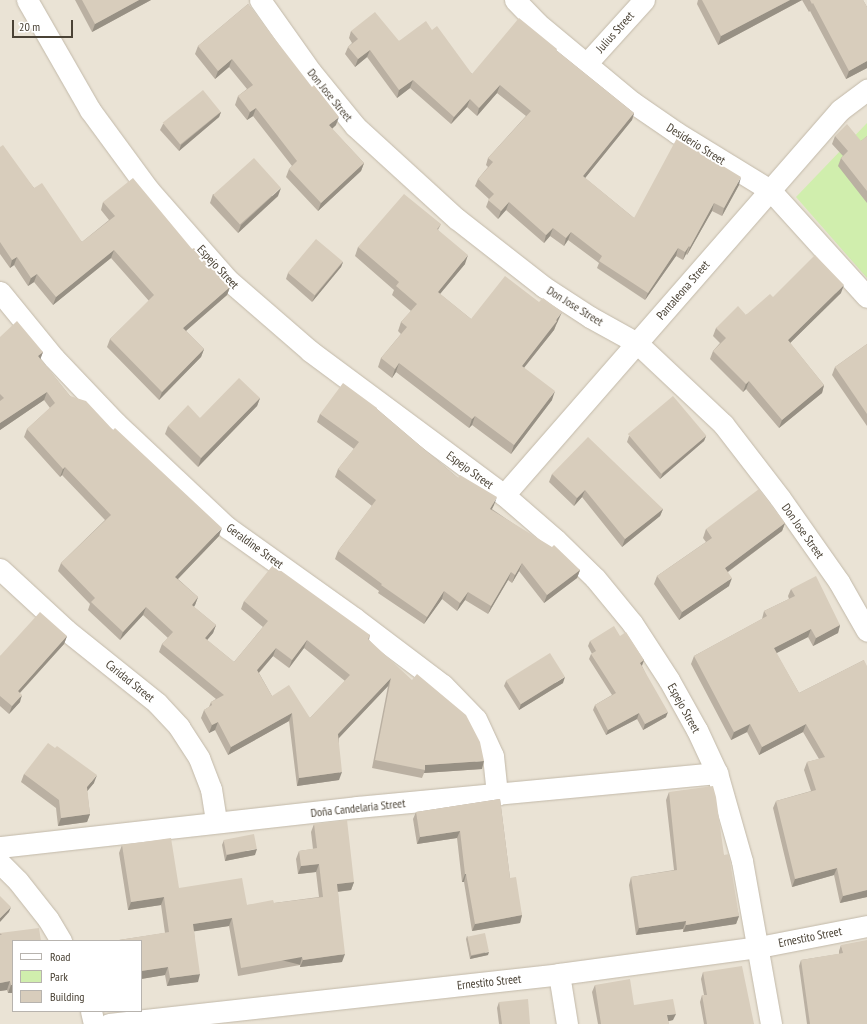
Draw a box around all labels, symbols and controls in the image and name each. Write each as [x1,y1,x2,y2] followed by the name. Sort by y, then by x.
[593,9,637,55] street label: Julius Street
[14,12,75,38] scale bar
[19,19,40,34] text: 20 m
[304,66,356,124] street label: Don Jose Street
[664,120,728,168] street label: Desiderio Street
[194,242,242,292] street label: Espejo Street
[653,258,713,322] street label: Pantaleona Street
[544,283,606,329] street label: Don Jose Street
[444,448,496,492] street label: Espejo Street
[779,501,827,561] street label: Don Jose Street
[224,520,286,572] street label: Geraldine Street
[103,657,157,705] street label: Caridad Street
[664,681,704,735] street label: Espejo Street
[310,796,406,820] street label: Doña Candelaria Street
[777,924,843,950] street label: Ernestito Street
[12,940,142,1012] legend
[50,949,70,964] text: Road
[50,969,68,984] text: Park
[456,971,522,993] street label: Ernestito Street
[50,989,85,1004] text: Building

